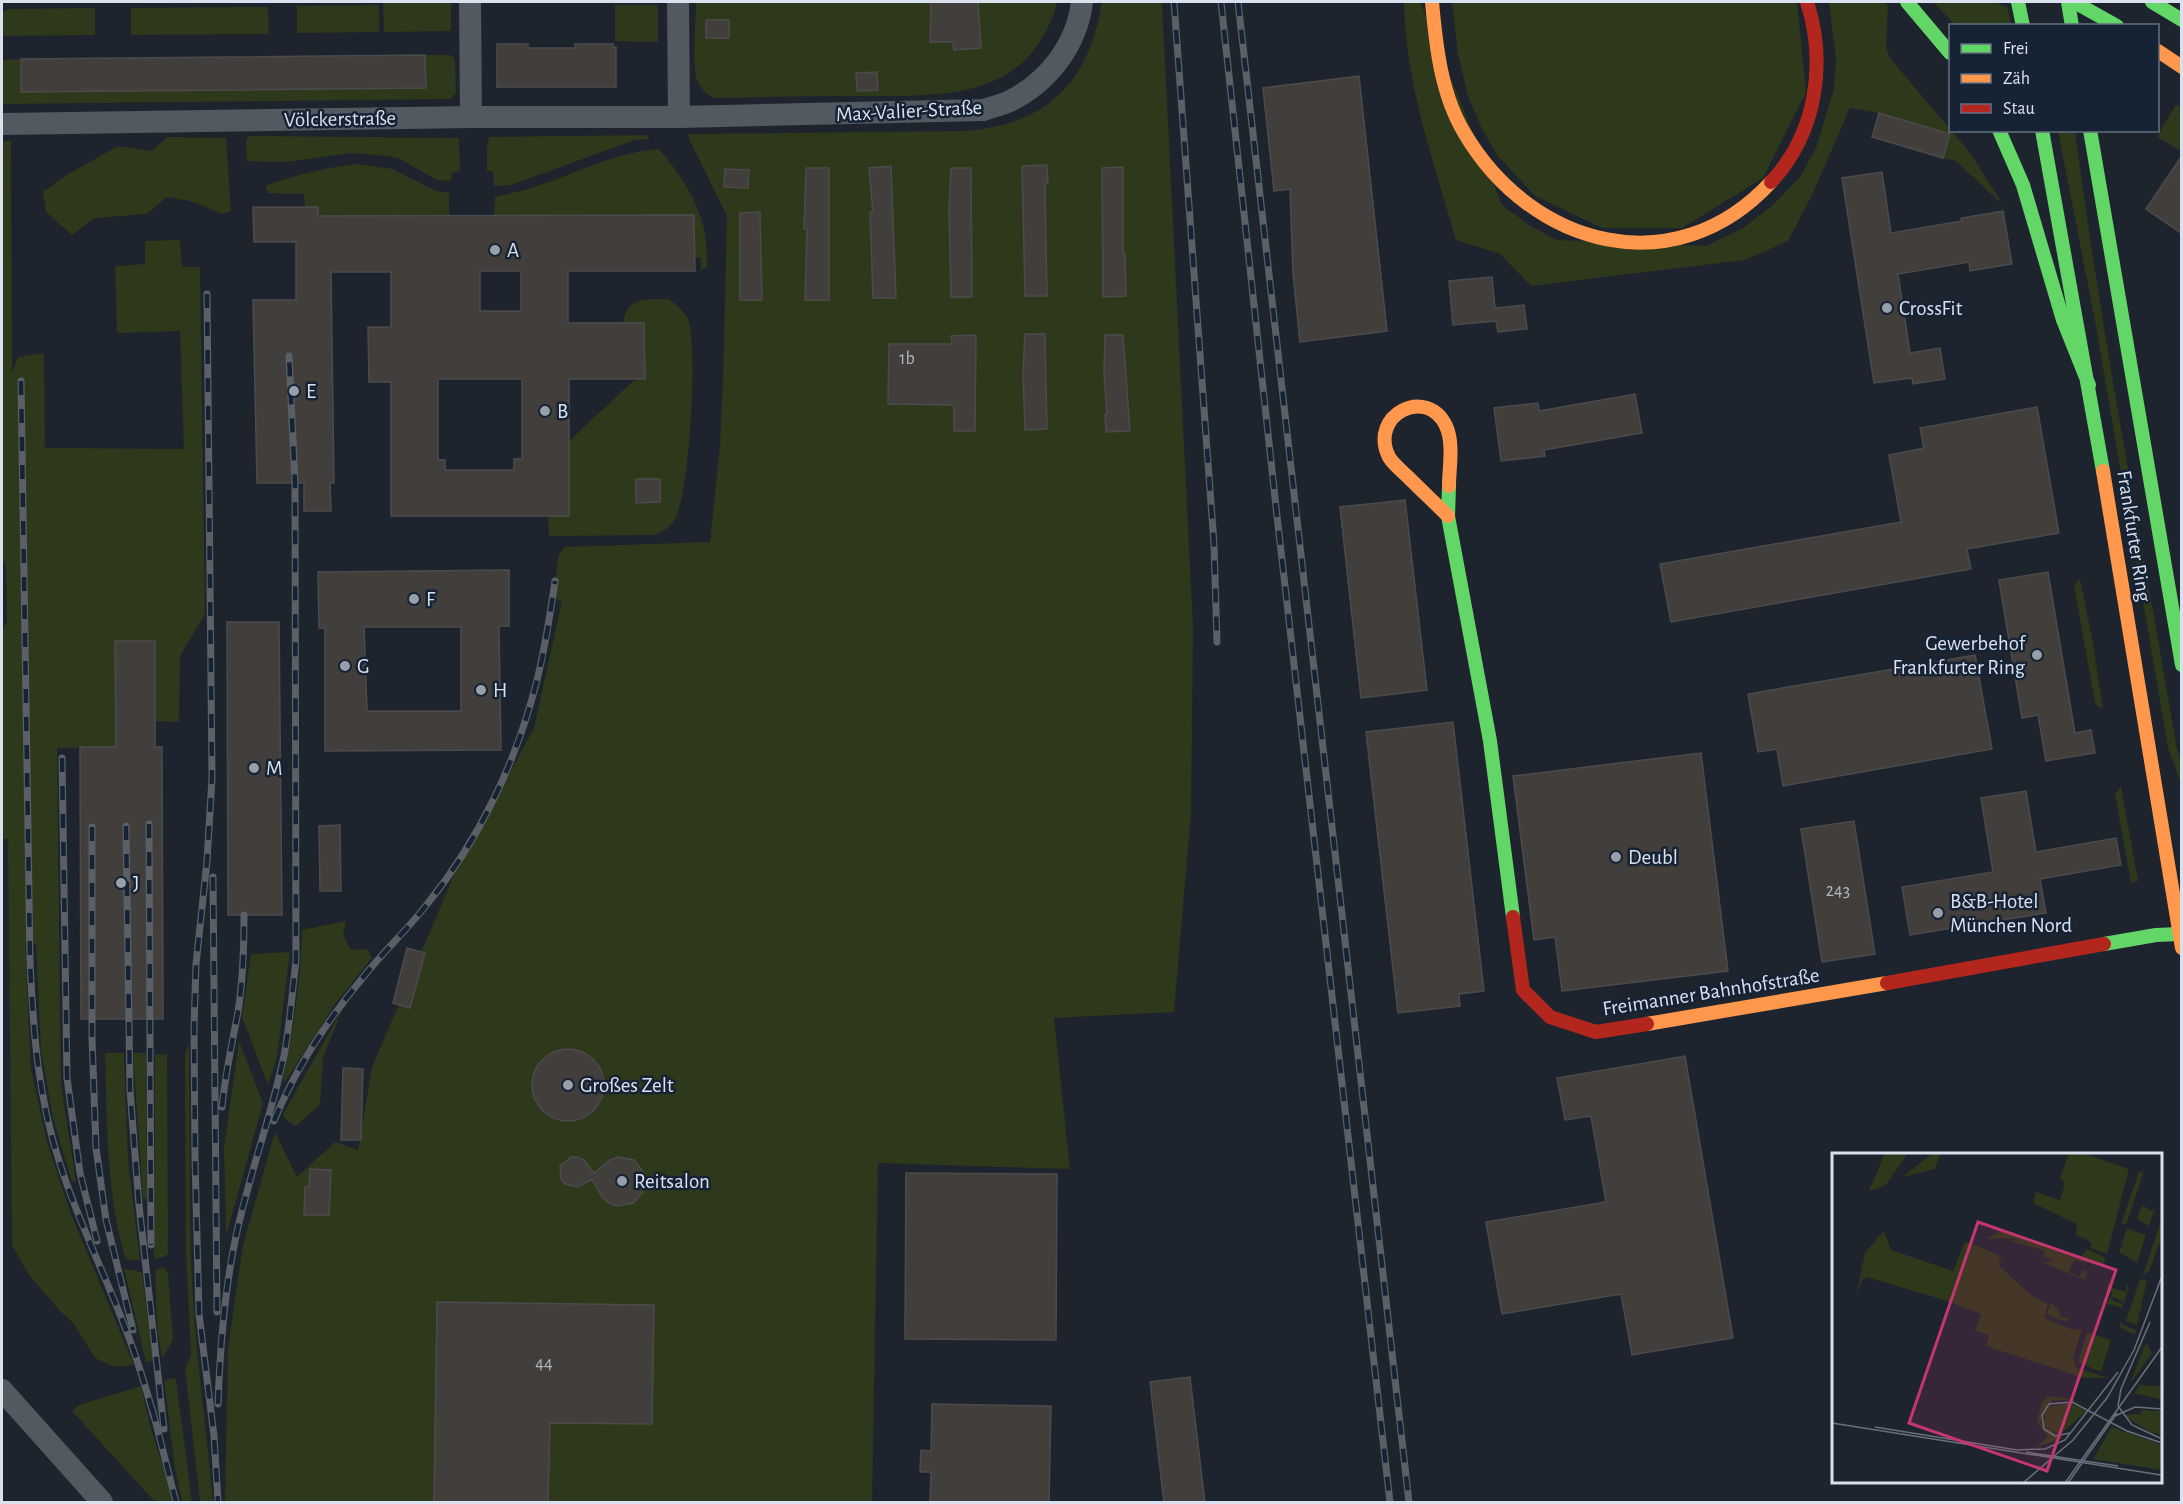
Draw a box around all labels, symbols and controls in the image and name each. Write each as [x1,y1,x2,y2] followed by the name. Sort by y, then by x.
[1949,24,2159,132] legend
[2003,40,2029,58] text: Frei
[2003,70,2030,88] text: Zäh
[835,97,983,125] street label: Max-Valier-Straße
[2003,100,2035,118] text: Stau
[284,108,396,130] street label: Völckerstraße
[507,240,519,261] place label: A
[488,243,502,257] marker: A
[1899,298,1963,319] place label: CrossFit
[1880,301,1894,315] marker: CrossFit
[899,350,915,368] house number: 1b
[306,381,316,402] place label: E
[287,384,301,398] marker: E
[557,401,568,422] place label: B
[538,404,552,418] marker: B
[2113,469,2155,604] street label: Frankfurter Ring
[426,589,436,610] place label: F
[407,592,421,606] marker: F
[1892,633,2027,678] place label: Gewerbehof Frankfurter Ring
[2030,648,2044,662] marker: Gewerbehof Frankfurter Ring
[357,656,370,677] place label: G
[338,659,352,673] marker: G
[493,680,507,701] place label: H
[474,683,488,697] marker: H
[266,758,283,779] place label: M
[247,761,261,775] marker: M
[1628,847,1678,868] place label: Deubl
[1609,850,1623,864] marker: Deubl
[133,873,140,894] place label: J
[114,876,128,890] marker: J
[1826,882,1850,900] house number: 243
[1950,891,2072,936] place label: B&B-Hotel München Nord
[1931,906,1945,920] marker: B&B-Hotel München Nord
[1601,964,1821,1020] street label: Freimanner Bahnhofstraße
[580,1075,674,1096] place label: Großes Zelt
[561,1078,575,1092] marker: Großes Zelt
[1832,1153,2162,1483] inset map
[634,1171,710,1192] place label: Reitsalon
[615,1174,629,1188] marker: Reitsalon
[535,1355,553,1373] house number: 44

